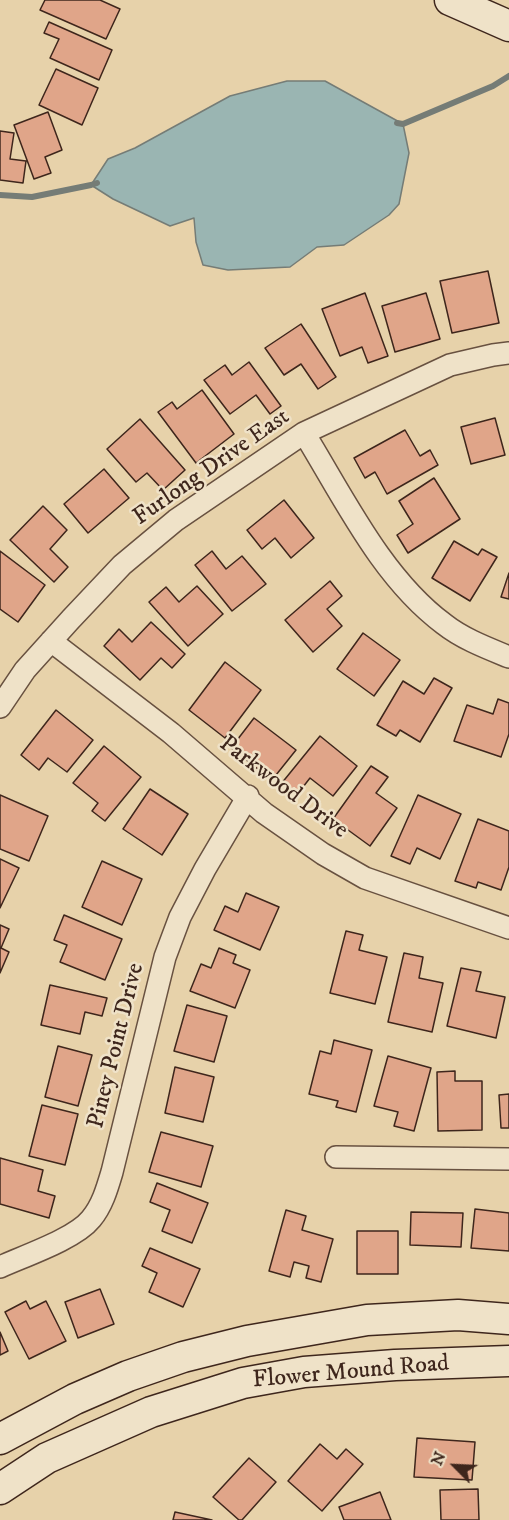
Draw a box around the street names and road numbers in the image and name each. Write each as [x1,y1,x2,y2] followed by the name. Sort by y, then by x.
[128,403,296,533] street label: Furlong Drive East
[213,730,353,846] street label: Parkwood Drive
[83,960,151,1132] street label: Piney Point Drive
[252,1350,450,1396] street label: Flower Mound Road

